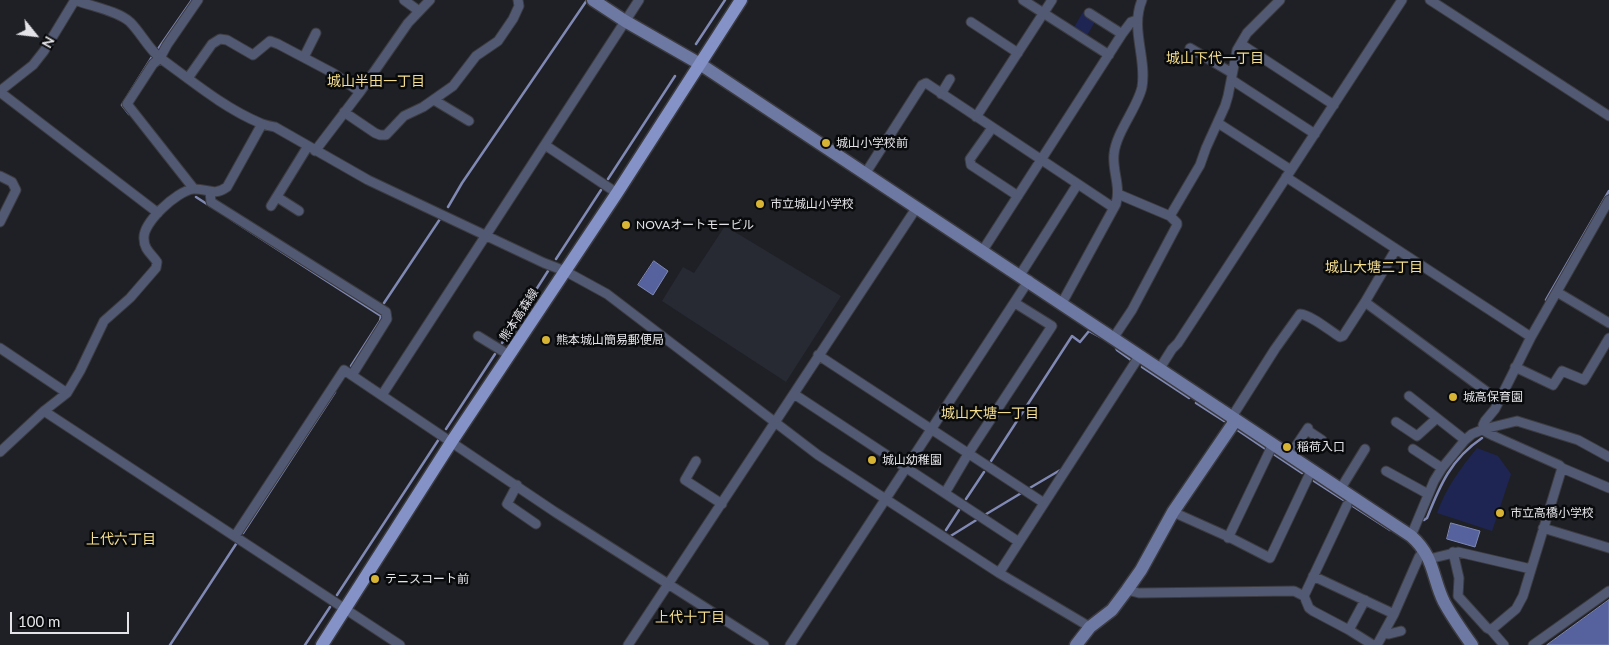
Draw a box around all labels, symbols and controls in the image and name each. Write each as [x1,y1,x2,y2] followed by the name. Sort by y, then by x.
[10,10,60,60] north arrow
[39,34,59,51] text: N
[1166,50,1264,66] district label: 城山下代一丁目
[327,73,425,89] district label: 城山半田一丁目
[836,136,908,150] place label: 城山小学校前
[820,137,832,149] marker: 城山小学校前
[770,197,854,211] place label: 市立城山小学校
[754,198,766,210] marker: 市立城山小学校
[636,218,754,232] place label: NOVAオートモービル
[620,219,632,231] marker: NOVAオートモービル
[1325,259,1423,275] district label: 城山大塘二丁目
[497,286,541,344] street label: 熊本高森線
[556,333,664,347] place label: 熊本城山簡易郵便局
[540,334,552,346] marker: 熊本城山簡易郵便局
[1463,390,1523,404] place label: 城高保育園
[1447,391,1459,403] marker: 城高保育園
[941,405,1039,421] district label: 城山大塘一丁目
[1297,440,1345,454] place label: 稲荷入口
[1281,441,1293,453] marker: 稲荷入口
[882,453,942,467] place label: 城山幼稚園
[866,454,878,466] marker: 城山幼稚園
[1510,506,1594,520] place label: 市立高橋小学校
[1494,507,1506,519] marker: 市立高橋小学校
[86,531,156,547] district label: 上代六丁目
[385,572,469,586] place label: テニスコート前
[369,573,381,585] marker: テニスコート前
[12,602,131,634] scale bar
[655,609,725,625] district label: 上代十丁目
[18,612,60,630] text: 100 m

